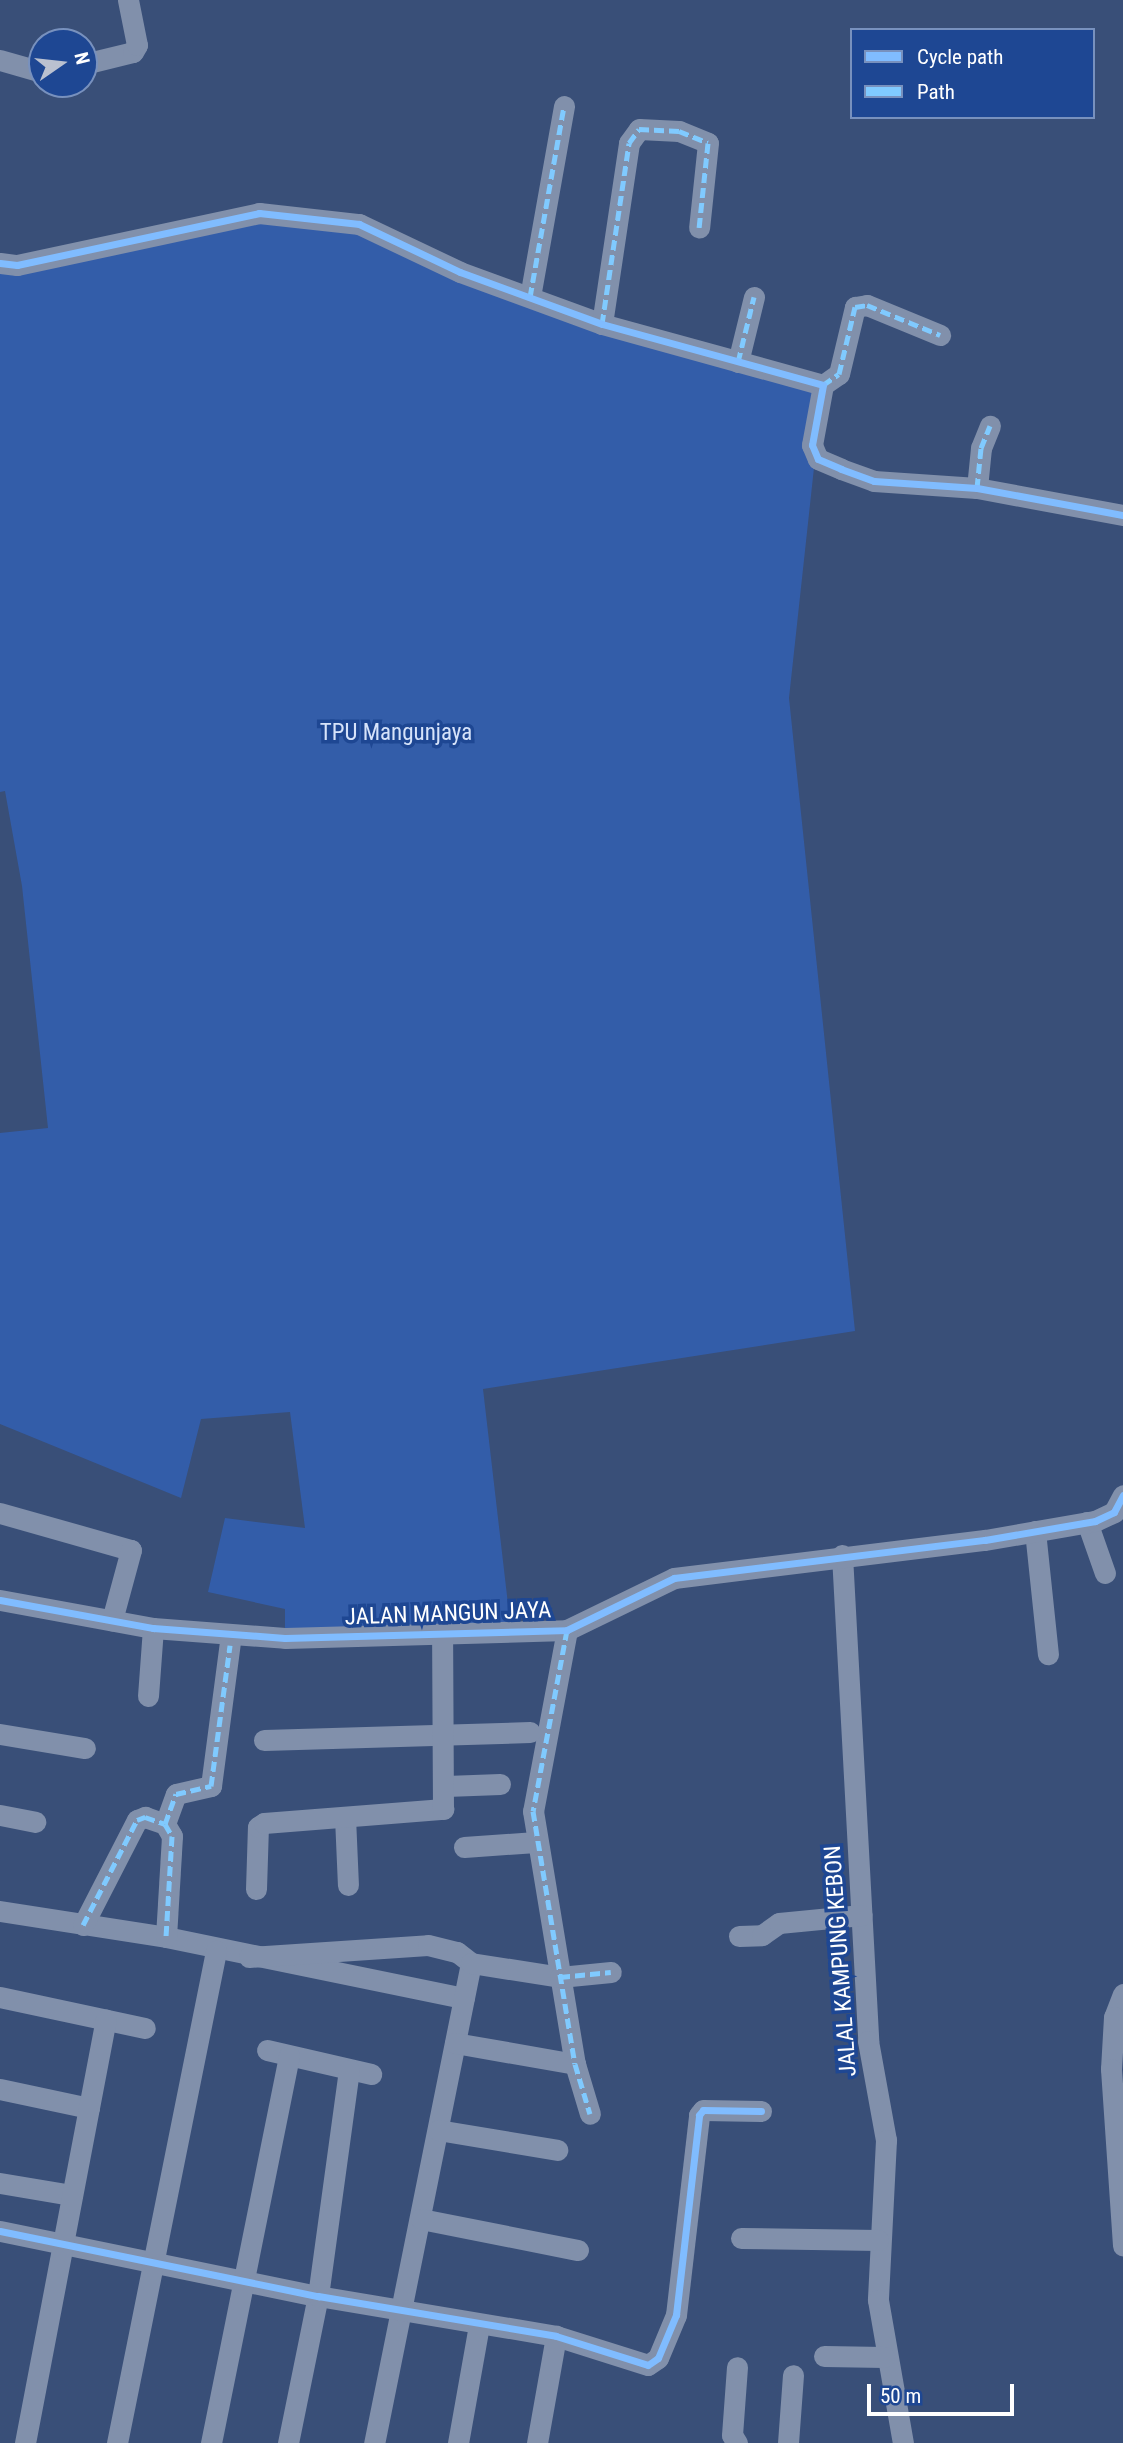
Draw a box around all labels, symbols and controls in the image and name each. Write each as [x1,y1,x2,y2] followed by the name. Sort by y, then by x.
[28,28,98,98] north arrow
[850,28,1095,119] legend
[917,45,1003,69] text: Cycle path
[69,50,94,67] text: N
[917,80,955,104] text: Path
[320,719,472,747] park label: TPU Mangunjaya
[344,1597,552,1631] street label: JALAN MANGUN JAYA
[819,1845,863,2077] street label: JALAL KAMPUNG KEBON
[871,2370,1018,2414] scale bar
[880,2384,921,2408] text: 50 m

